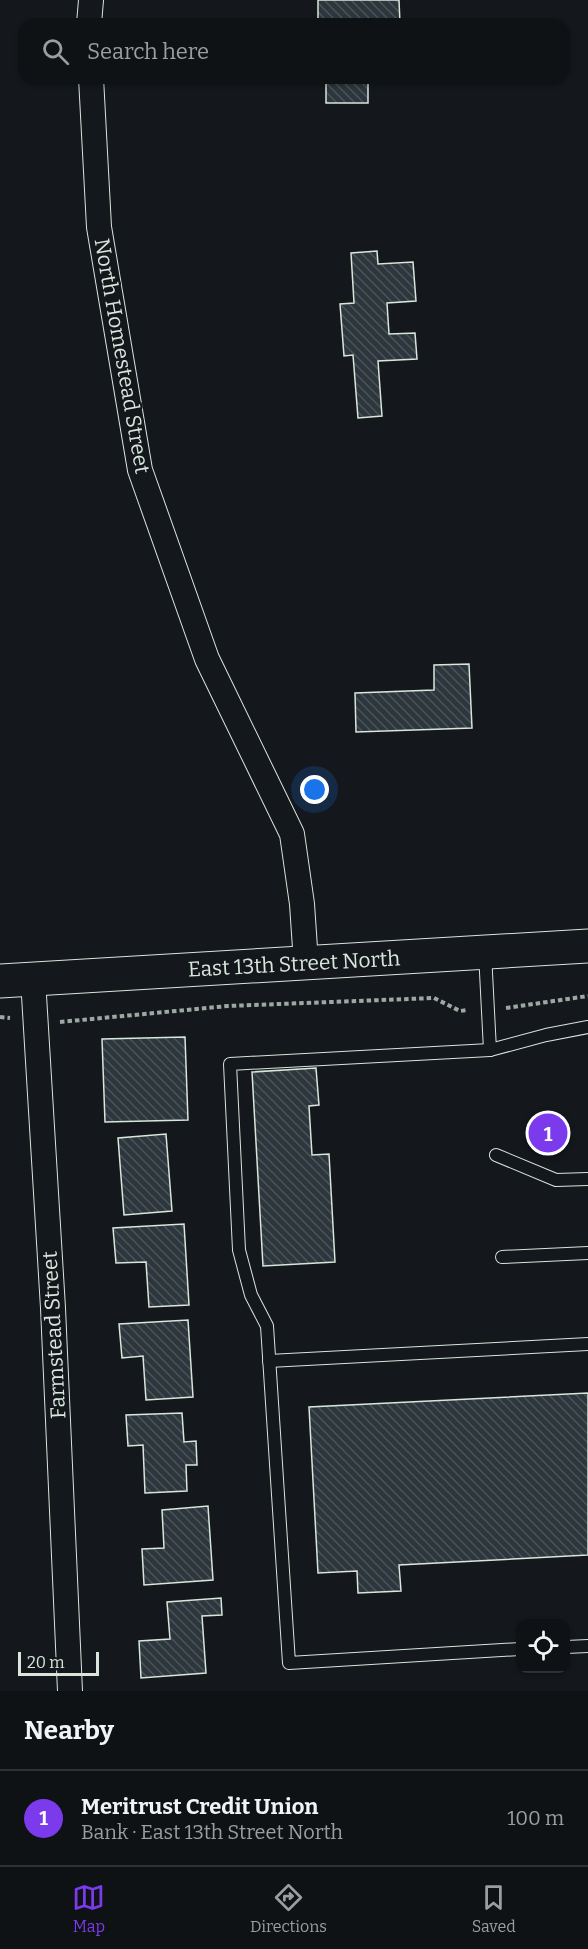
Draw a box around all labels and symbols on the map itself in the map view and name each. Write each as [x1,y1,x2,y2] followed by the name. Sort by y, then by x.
[88,236,156,476] street label: North Homestead Street
[300,775,329,804] your location
[187,945,401,983] street label: East 13th Street North
[528,1110,568,1156] pin: 1
[37,1250,71,1420] street label: Farmstead Street
[18,1649,99,1676] scale bar

